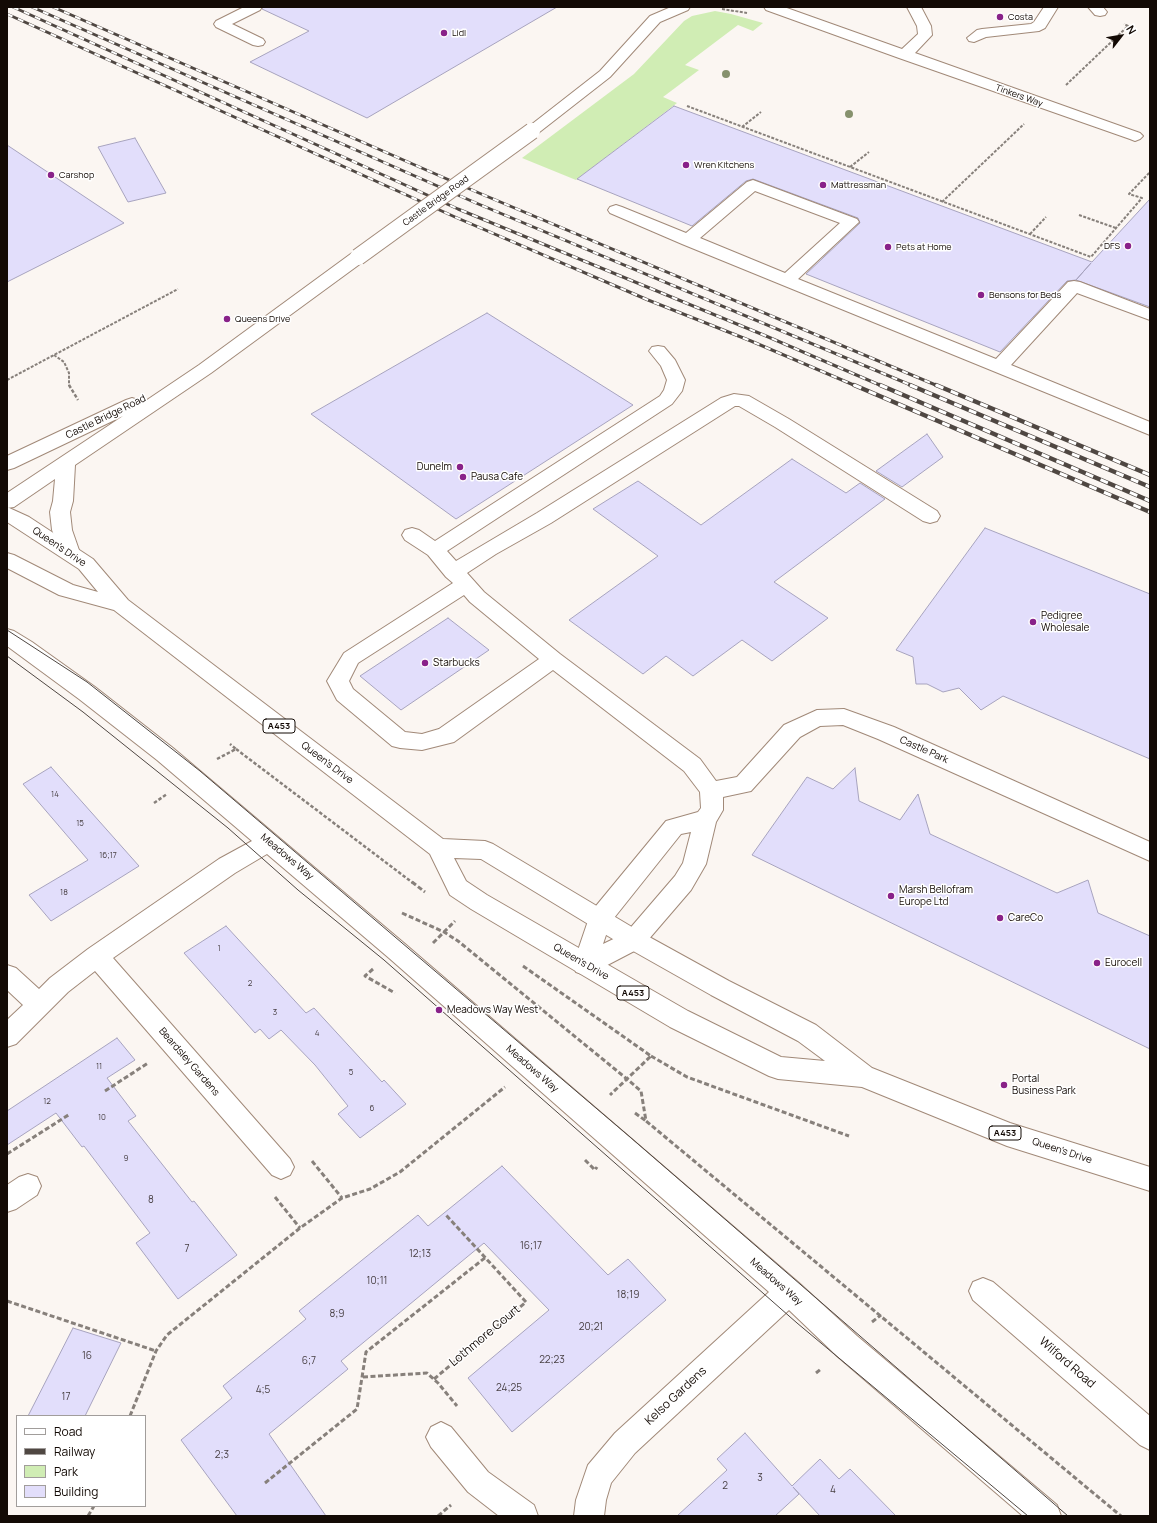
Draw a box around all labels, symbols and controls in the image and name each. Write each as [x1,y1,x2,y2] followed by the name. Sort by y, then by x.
[995,12,1005,22] marker: Costa
[1008,12,1033,22] place label: Costa
[1101,16,1141,56] north arrow
[1123,22,1140,37] text: N
[439,28,449,38] marker: Lidl
[452,28,466,38] place label: Lidl
[994,82,1044,110] street label: Tinkers Way
[681,160,691,170] marker: Wren Kitchens
[694,160,754,170] place label: Wren Kitchens
[46,170,56,180] marker: Carshop
[59,170,94,180] place label: Carshop
[401,173,471,229] street label: Castle Bridge Road
[818,180,828,190] marker: Mattressman
[831,180,886,190] place label: Mattressman
[1104,241,1120,251] place label: DFS
[1123,241,1133,251] marker: DFS
[883,242,893,252] marker: Pets at Home
[896,242,952,252] place label: Pets at Home
[976,290,986,300] marker: Bensons for Beds
[989,290,1061,300] place label: Bensons for Beds
[222,314,232,324] marker: Queens Drive
[235,314,290,324] place label: Queens Drive
[64,392,148,442] street label: Castle Bridge Road
[417,461,452,473] place label: Dunelm
[455,462,465,472] marker: Dunelm
[471,471,523,483] place label: Pausa Cafe
[458,472,468,482] marker: Pausa Cafe
[30,525,88,569] street label: Queen's Drive
[1041,610,1089,634] place label: Pedigree Wholesale
[1028,617,1038,627] marker: Pedigree Wholesale
[433,657,480,669] place label: Starbucks
[420,658,430,668] marker: Starbucks
[263,719,295,733] road number: A453
[898,734,950,766] street label: Castle Park
[299,739,355,787] street label: Queen's Drive
[51,790,59,800] house number: 14
[76,819,84,829] house number: 15
[258,831,316,883] street label: Meadows Way
[99,851,117,861] house number: 16;17
[899,884,973,908] place label: Marsh Bellofram Europe Ltd
[60,888,68,898] house number: 18
[886,891,896,901] marker: Marsh Bellofram Europe Ltd
[1008,912,1043,924] place label: CareCo
[995,913,1005,923] marker: CareCo
[551,941,611,983] street label: Queen's Drive
[217,944,221,954] house number: 1
[1105,957,1142,969] place label: Eurocell
[1092,958,1102,968] marker: Eurocell
[248,979,252,989] house number: 2
[617,986,649,1000] road number: A453
[447,1004,538,1016] place label: Meadows Way West
[434,1005,444,1015] marker: Meadows Way West
[273,1008,277,1018] house number: 3
[156,1025,222,1099] street label: Beardsley Gardens
[315,1029,319,1039] house number: 4
[503,1043,561,1095] street label: Meadows Way
[96,1062,102,1072] house number: 11
[349,1068,353,1078] house number: 5
[1012,1073,1076,1096] place label: Portal Business Park
[999,1080,1009,1090] marker: Portal Business Park
[43,1097,51,1107] house number: 12
[370,1104,374,1114] house number: 6
[98,1113,106,1123] house number: 10
[989,1126,1021,1140] road number: A453
[1031,1136,1093,1166] street label: Queen's Drive
[124,1154,128,1164] house number: 9
[148,1194,154,1206] house number: 8
[520,1240,542,1252] house number: 16;17
[184,1243,190,1255] house number: 7
[409,1248,431,1260] house number: 12;13
[747,1256,805,1308] street label: Meadows Way
[367,1275,387,1287] house number: 10;11
[617,1289,639,1301] house number: 18;19
[447,1302,523,1370] street label: Lothmore Court
[329,1308,345,1320] house number: 8;9
[579,1321,603,1333] house number: 20;21
[1036,1335,1098,1391] street label: Wilford Road
[82,1350,92,1362] house number: 16
[539,1354,565,1366] house number: 22;23
[302,1355,316,1367] house number: 6;7
[642,1364,710,1428] street label: Kelso Gardens
[496,1382,522,1394] house number: 24;25
[256,1384,270,1396] house number: 4;5
[62,1391,70,1403] house number: 17
[16,1415,146,1507] legend
[54,1423,82,1440] text: Road
[54,1443,95,1460] text: Railway
[215,1449,229,1461] house number: 2;3
[54,1463,78,1480] text: Park
[757,1472,763,1484] house number: 3
[722,1480,728,1492] house number: 2
[54,1483,98,1500] text: Building
[830,1484,836,1496] house number: 4

